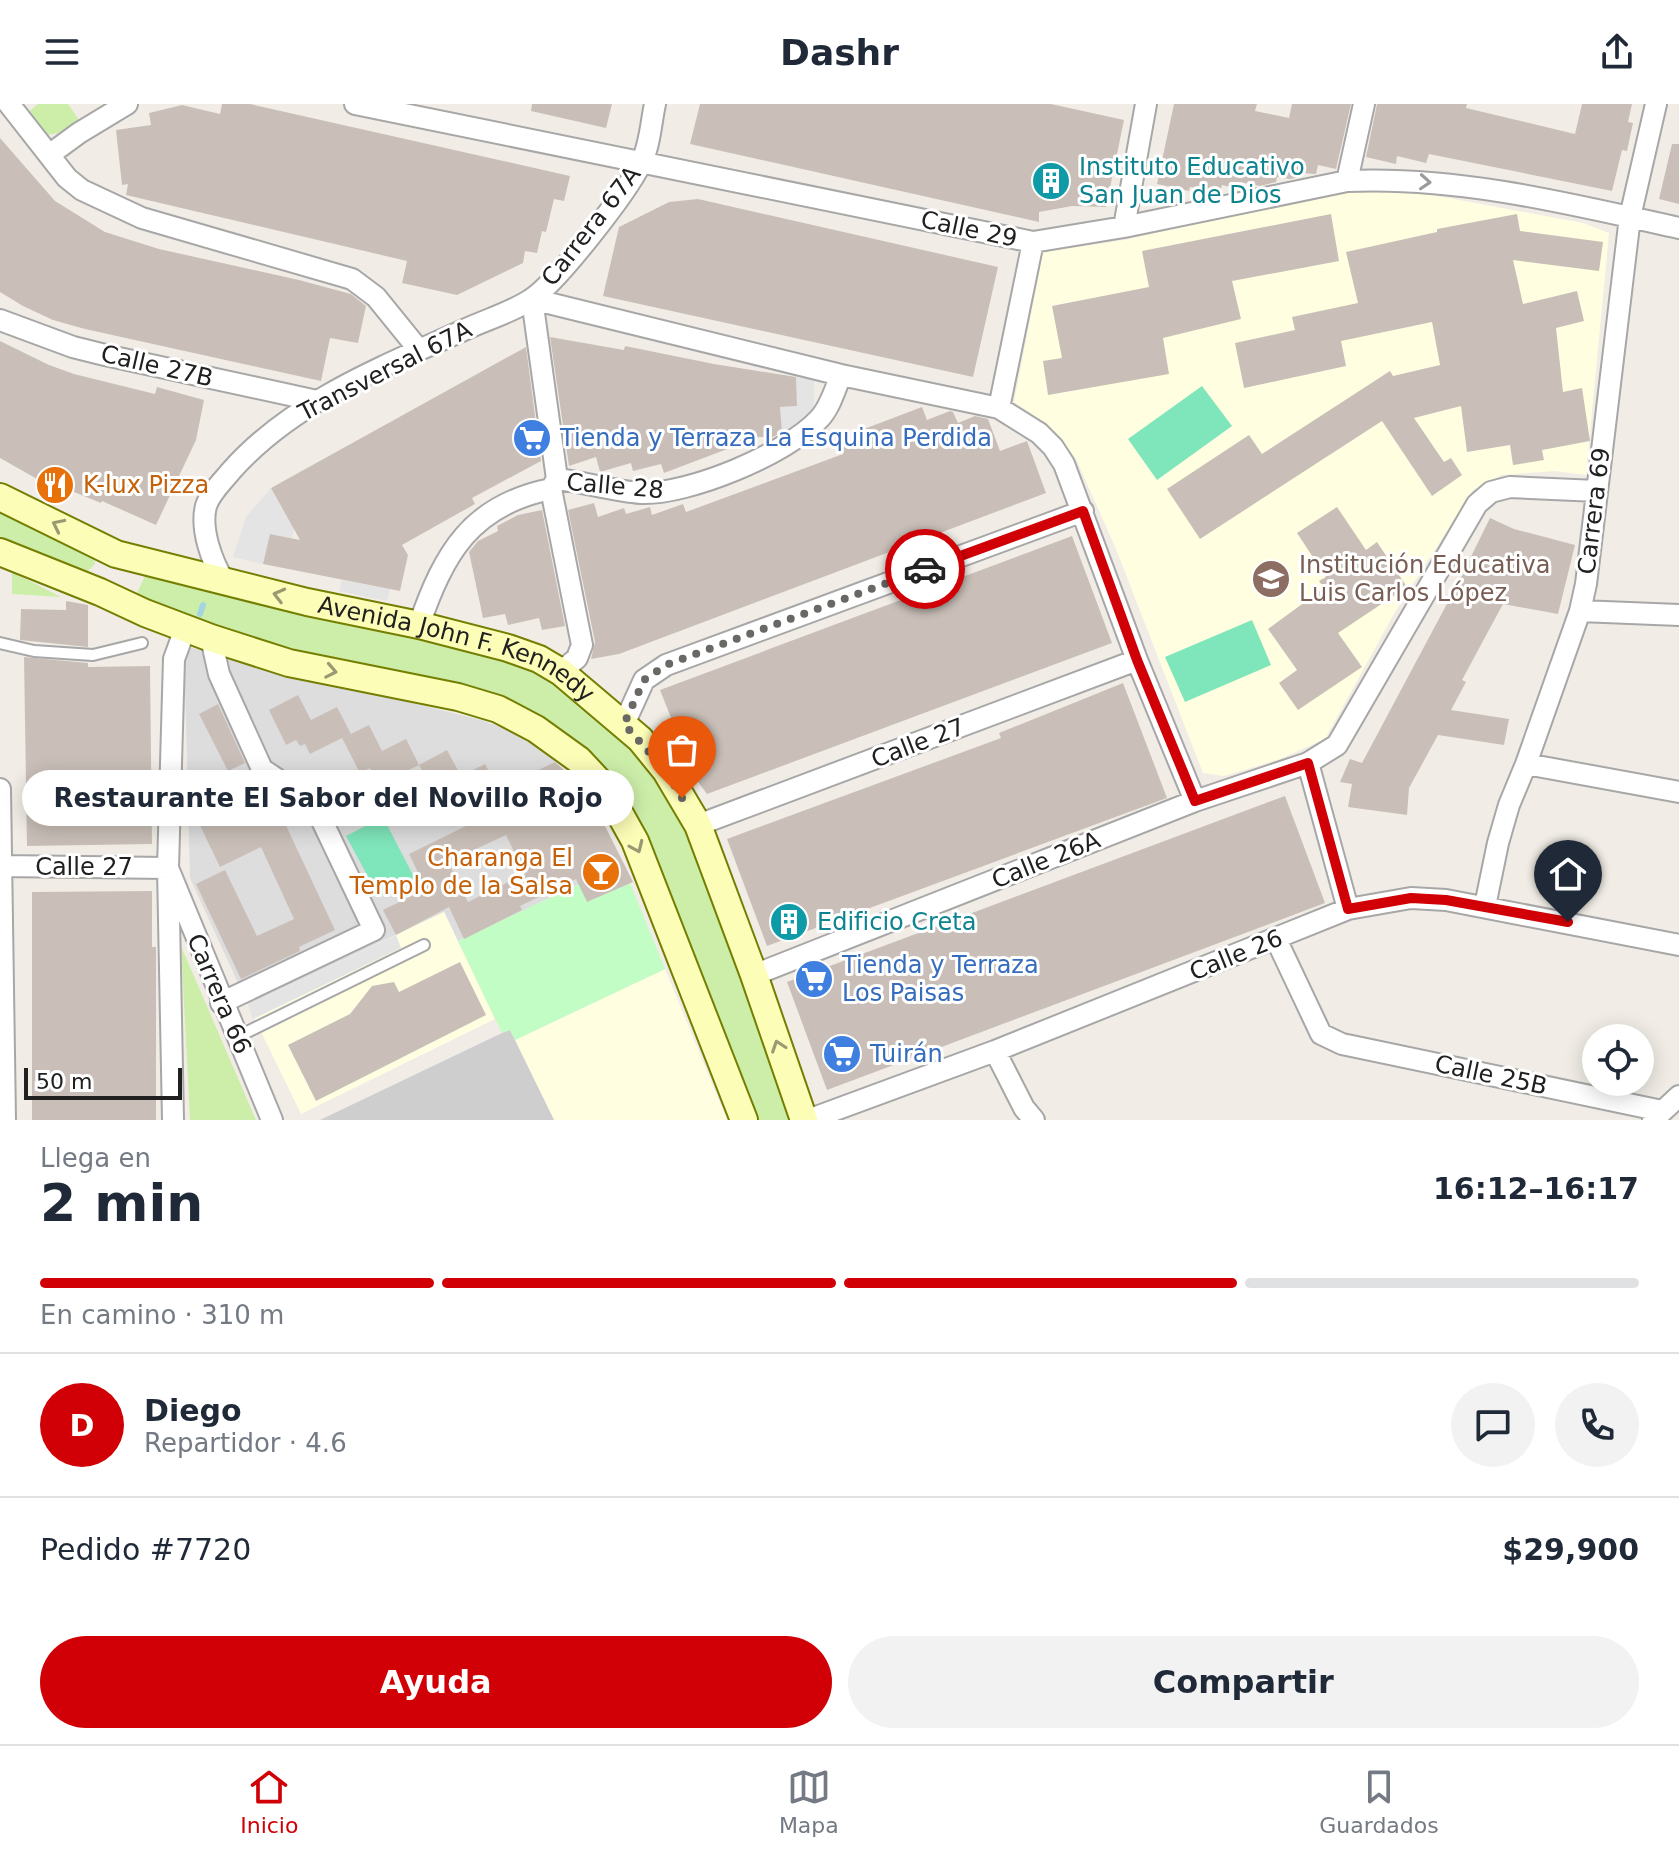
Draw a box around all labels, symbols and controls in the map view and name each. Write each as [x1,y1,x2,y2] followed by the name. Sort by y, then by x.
[40,30,84,74] icon: menu
[1595,30,1639,74] icon: share
[780,32,899,73] text: Dashr
[1079,153,1305,209] place label: Instituto Educativo San Juan de Dios
[536,160,647,291] street label: Carrera 67A
[1030,160,1072,202] building icon: Instituto Educativo San Juan de Dios
[1419,173,1432,190] one-way arrow
[918,205,1020,253] street label: Calle 29
[293,315,477,427] street label: Transversal 67A
[98,340,216,392] street label: Calle 27B
[511,417,553,459] supermarket icon: Tienda y Terraza La Esquina Perdida
[559,424,992,452] place label: Tienda y Terraza La Esquina Perdida
[1572,446,1616,576] street label: Carrera 69
[34,464,76,506] restaurant icon: K-lux Pizza
[565,468,665,504] street label: Calle 28
[83,471,209,499] place label: K-lux Pizza
[52,519,67,535] one-way arrow
[885,529,965,609] courier
[903,547,947,591] icon: car
[1299,551,1550,607] place label: Institución Educativa Luis Carlos López
[1250,558,1292,600] school or university icon: Institución Educativa Luis Carlos López
[273,588,287,605] one-way arrow
[316,591,600,708] street label: Avenida John F. Kennedy
[324,662,338,679] one-way arrow
[867,712,969,774] street label: Calle 27
[648,716,716,798] pin
[660,728,704,772] icon: bag
[22,770,634,826] callout: Restaurante El Sabor del Novillo Rojo
[53,783,603,813] text: Restaurante El Sabor del Novillo Rojo
[988,825,1105,894] street label: Calle 26A
[627,838,643,853] one-way arrow
[1534,840,1602,922] pin
[349,844,573,900] place label: Charanga El Templo de la Salsa
[580,851,622,893] bar icon: Charanga El Templo de la Salsa
[1546,852,1590,896] icon: home
[35,853,133,881] street label: Calle 27
[768,901,810,943] building icon: Edificio Creta
[817,908,976,936] place label: Edificio Creta
[1185,924,1287,986] street label: Calle 26
[181,930,257,1058] street label: Carrera 66
[841,951,1039,1007] place label: Tienda y Terraza Los Paisas
[793,958,835,1000] supermarket icon: Tienda y Terraza Los Paisas
[1582,1024,1654,1096] map controls
[1582,1024,1654,1096] button: locate
[821,1033,863,1075] supermarket icon: Tuirán
[772,1040,788,1054] one-way arrow
[869,1040,943,1068] place label: Tuirán
[1432,1049,1550,1101] street label: Calle 25B
[24,1064,182,1100] scale bar
[36,1069,92,1094] text: 50 m
[40,1143,151,1173] text: Llega en
[1433,1171,1639,1206] text: 16:12–16:17
[40,1173,203,1233] text: 2 min
[40,1300,284,1330] text: En camino · 310 m
[1451,1383,1535,1467] button: chat
[1555,1383,1639,1467] button: phone
[144,1393,242,1428] text: Diego
[70,1408,94,1443] text: D
[144,1428,347,1458] text: Repartidor · 4.6
[40,1532,251,1567] text: Pedido #7720
[1502,1532,1639,1567] text: $29,900
[40,1636,832,1728] button: Ayuda
[848,1636,1639,1728] button: Compartir
[240,1765,298,1838] tab: Inicio
[779,1765,839,1838] tab: Mapa
[1319,1765,1439,1838] tab: Guardados

